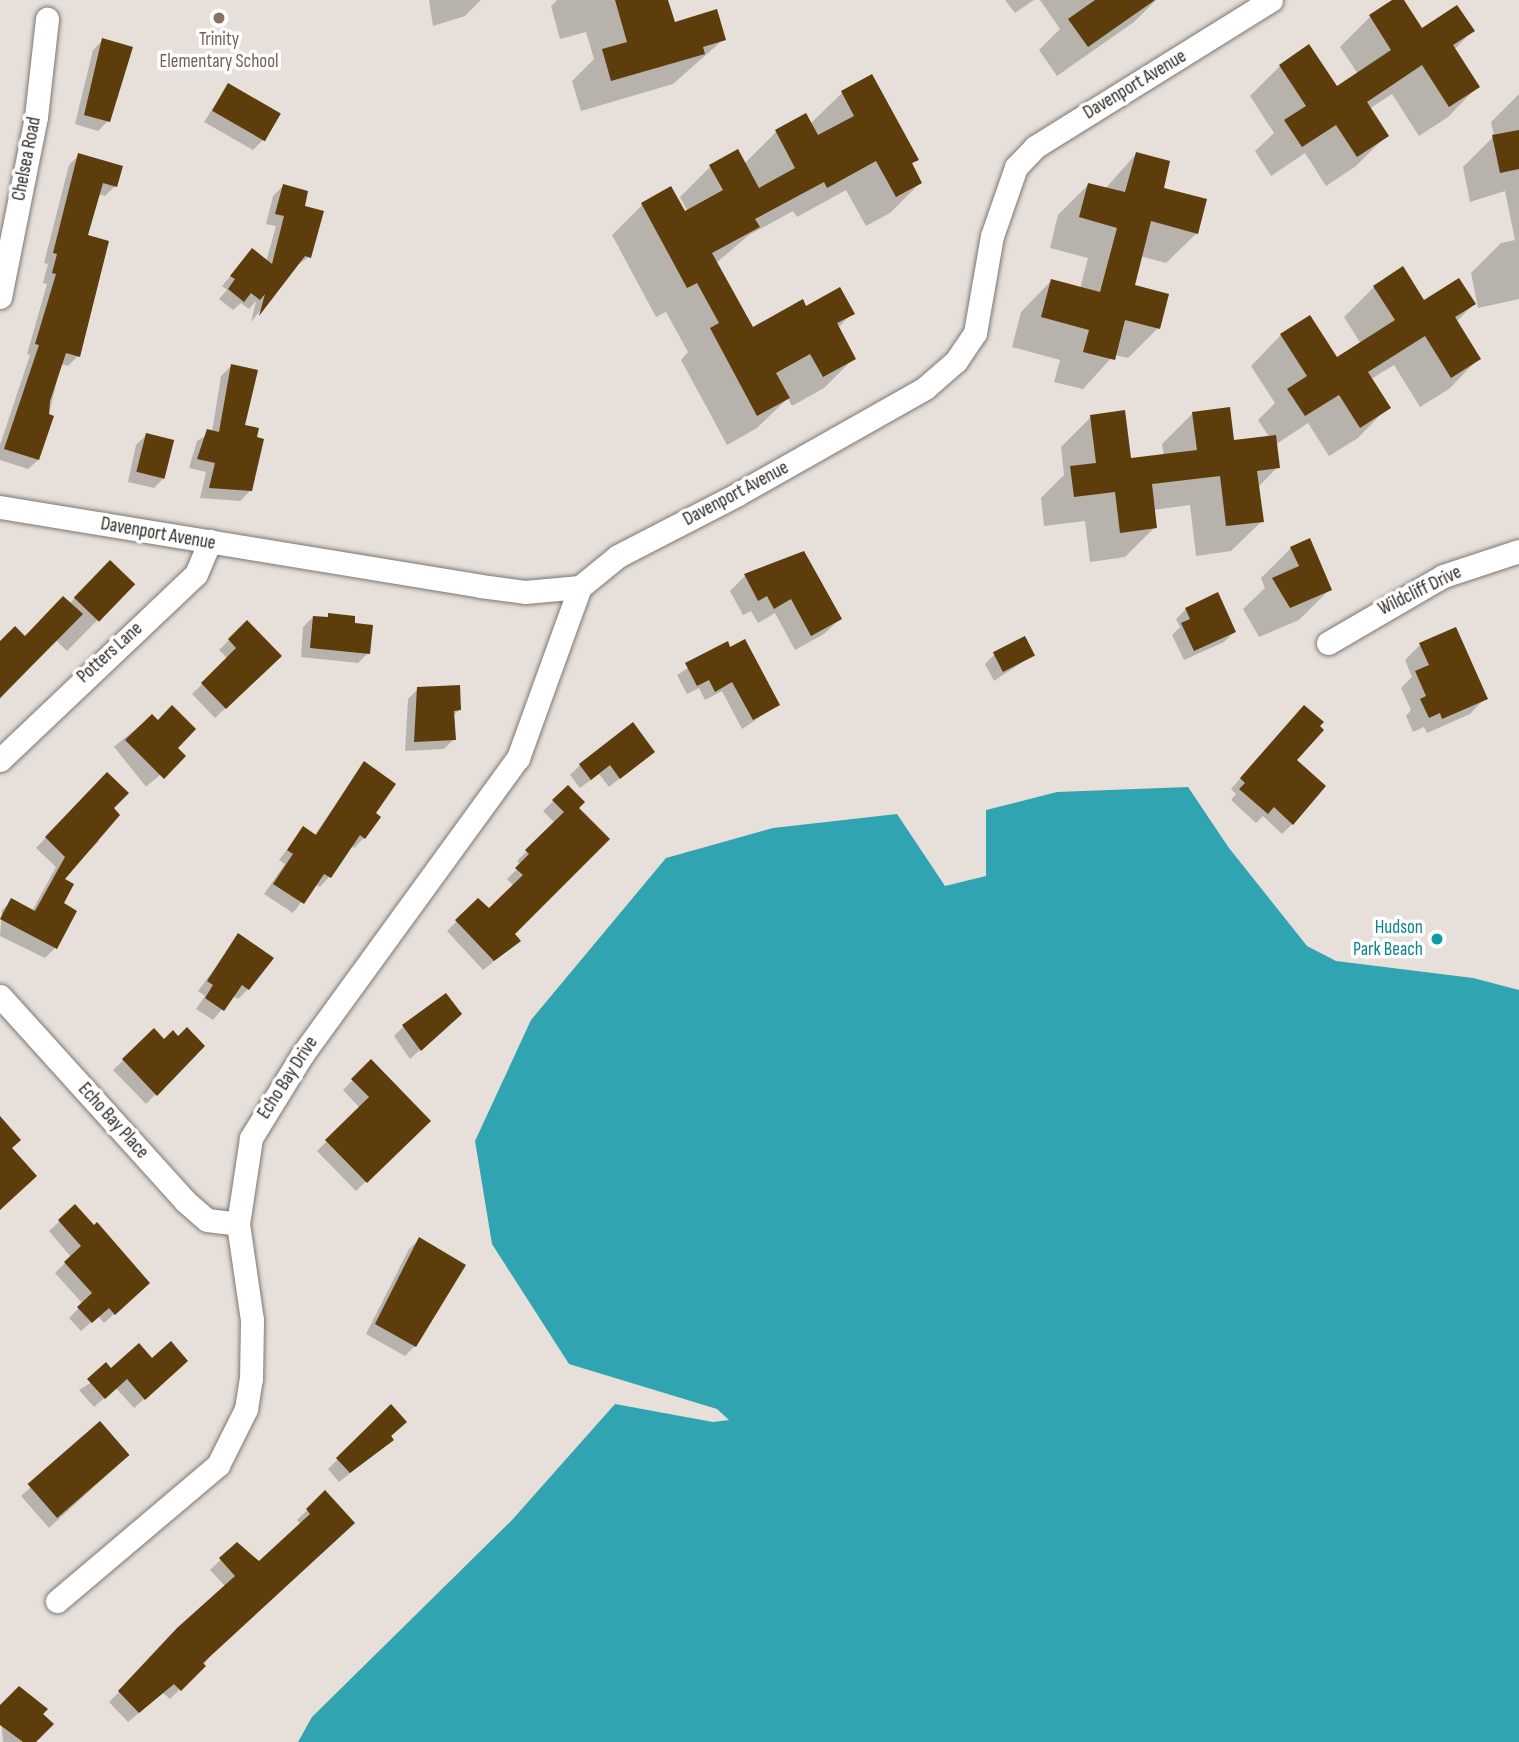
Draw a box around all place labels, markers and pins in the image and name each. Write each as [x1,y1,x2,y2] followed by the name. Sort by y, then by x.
[211,10,227,26] marker: Trinity Elementary School
[159,29,279,73] place label: Trinity Elementary School
[1353,917,1423,961] place label: Hudson Park Beach
[1429,931,1445,947] marker: Hudson Park Beach

